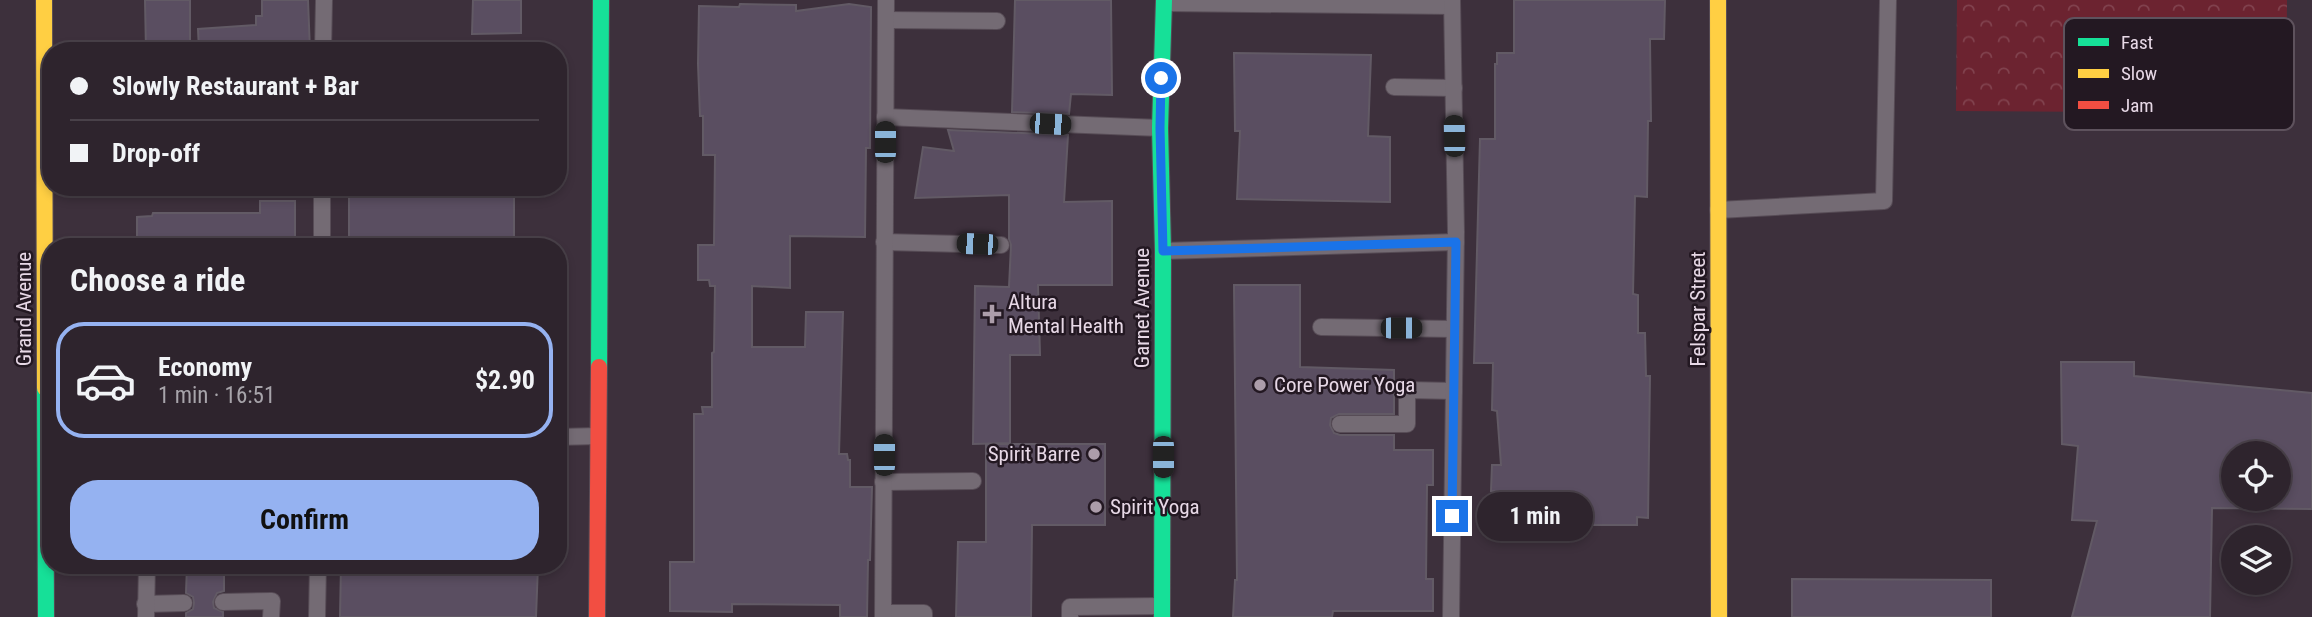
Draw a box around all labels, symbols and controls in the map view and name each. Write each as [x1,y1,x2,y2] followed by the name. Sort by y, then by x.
[2064,18,2294,130] legend
[2121,31,2153,54] text: Fast
[1145,62,1177,94] route start
[2121,62,2157,85] text: Slow
[112,71,359,101] text: Slowly Restaurant + Bar
[2121,94,2154,117] text: Jam
[1029,112,1072,136] car
[1444,115,1465,157] car
[875,121,896,163] car
[112,138,200,168] text: Drop-off
[956,233,999,255] car
[1130,248,1154,368] street label: Garnet Avenue
[12,252,36,366] street label: Grand Avenue
[1686,252,1710,366] street label: Felspar Street
[70,261,245,299] text: Choose a ride
[1008,290,1124,338] place label: Altura Mental Health
[982,304,1002,324] marker: Altura Mental Health
[1381,318,1423,339] car
[74,349,137,412] icon: car
[158,352,252,382] text: Economy
[475,365,535,395] text: $2.90
[1274,373,1415,397] place label: Core Power Yoga
[1252,377,1268,393] marker: Core Power Yoga
[158,382,275,409] text: 1 min · 16:51
[874,434,895,476] car
[1153,436,1174,478] car
[2221,441,2291,595] map controls
[2221,441,2291,511] button: locate
[988,442,1080,466] place label: Spirit Barre
[1086,446,1102,462] marker: Spirit Barre
[70,480,539,560] button: Confirm
[1476,491,1592,540] callout: 1 min
[1110,495,1200,519] place label: Spirit Yoga
[1088,499,1104,515] marker: Spirit Yoga
[1436,500,1468,532] route end
[1509,503,1561,530] text: 1 min
[2221,525,2291,595] button: layers

